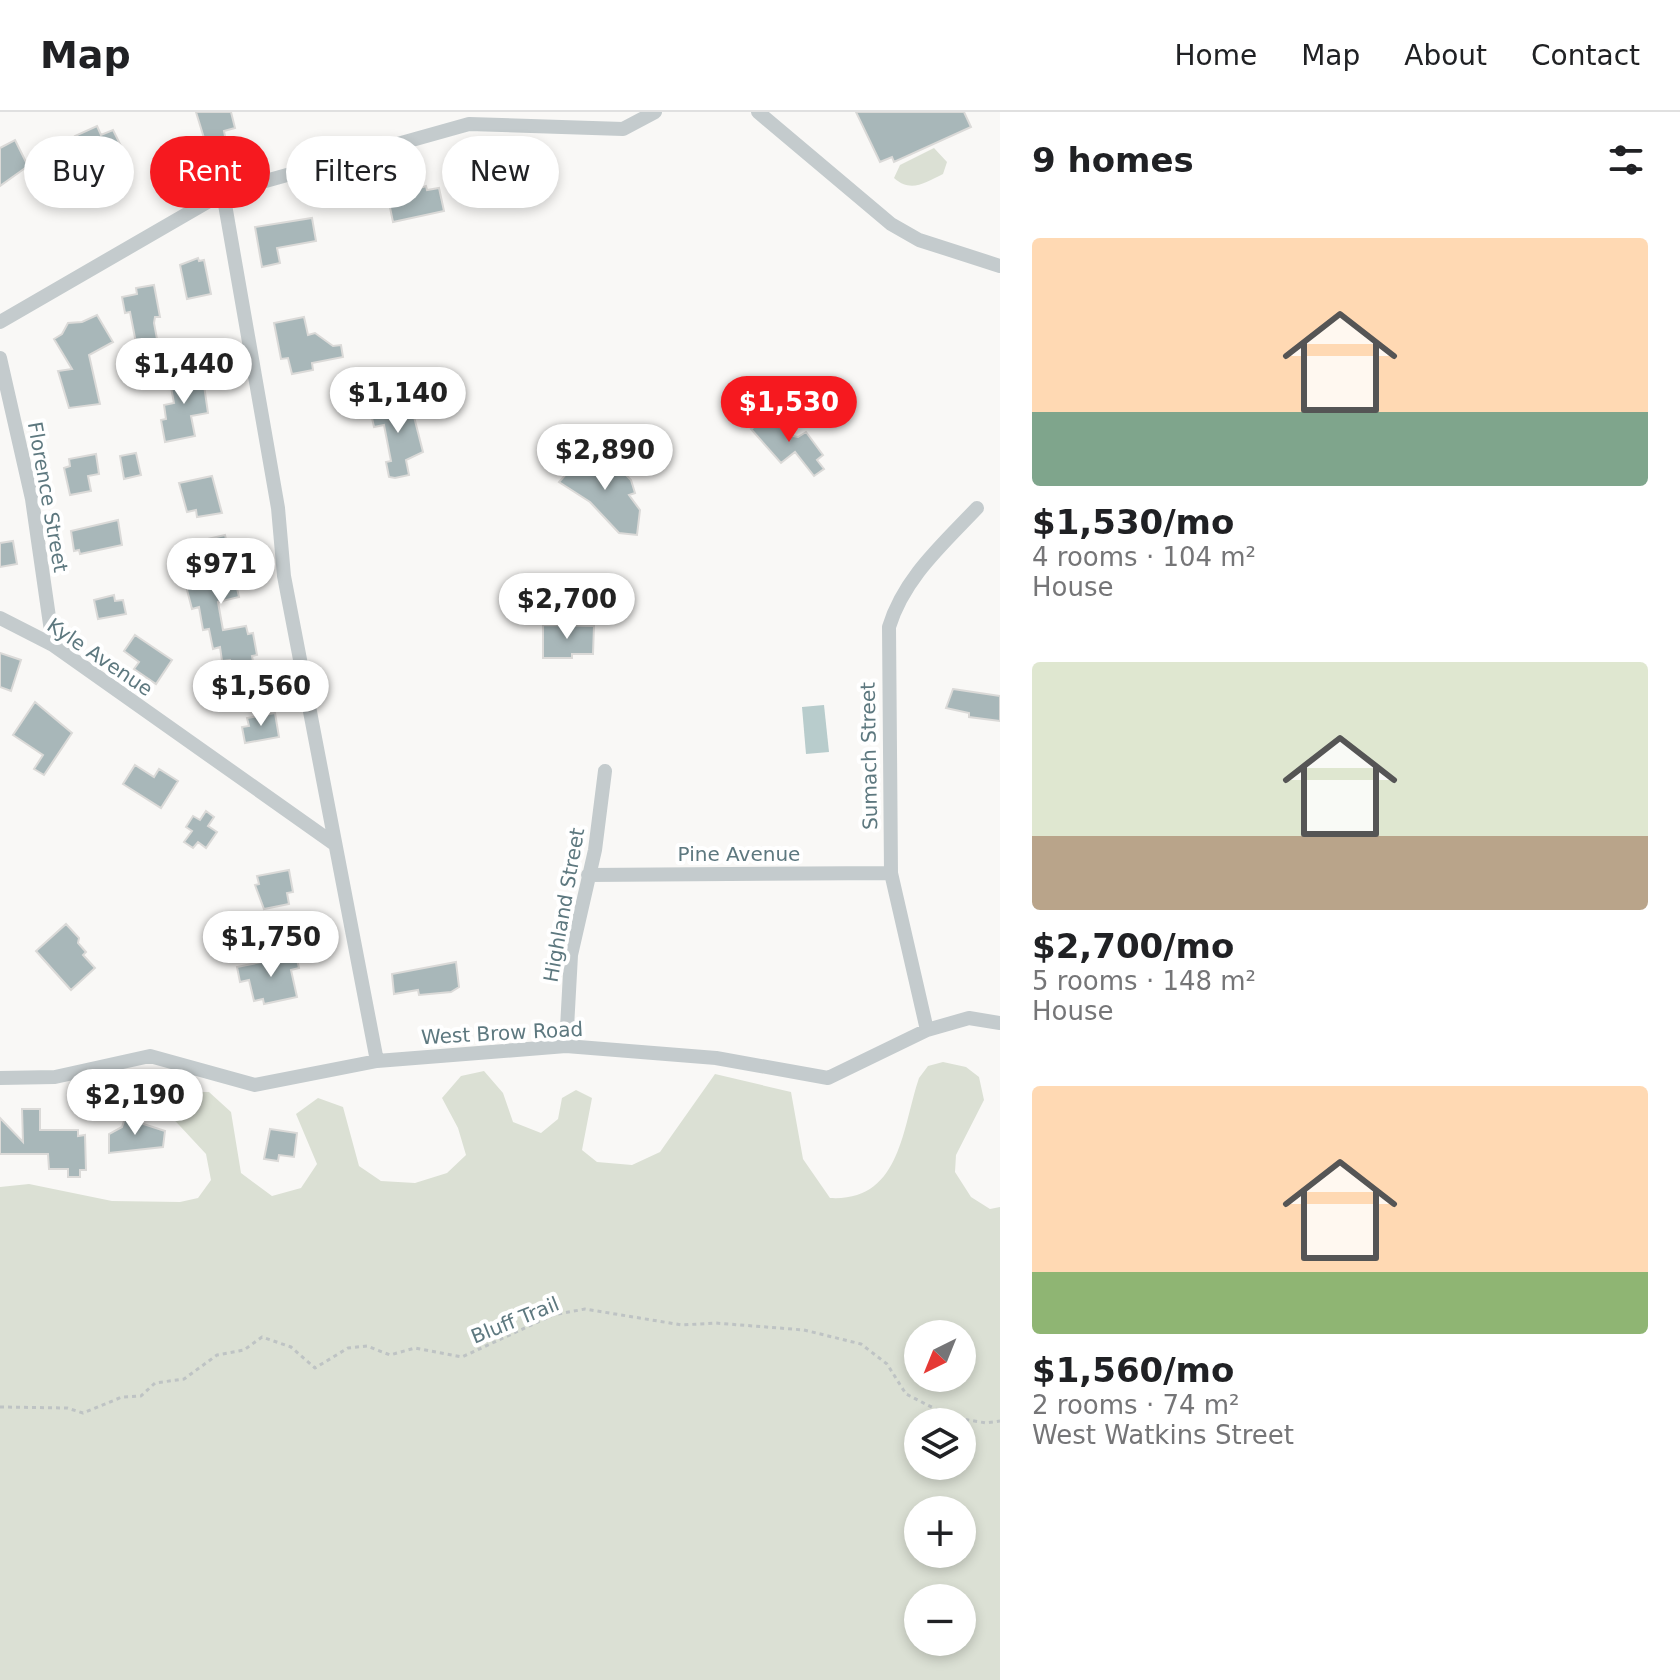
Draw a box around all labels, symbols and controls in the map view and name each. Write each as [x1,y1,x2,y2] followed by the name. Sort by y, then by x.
[40,33,131,77] text: Map
[1174,39,1257,72] text: Home
[1301,39,1360,72] text: Map
[1404,39,1487,72] text: About
[1531,39,1640,72] text: Contact
[24,136,134,208] chip: Buy
[150,136,270,208] chip: Rent
[286,136,426,208] chip: Filters
[442,136,559,208] chip: New
[1604,138,1648,182] icon: filters
[1032,140,1194,180] text: 9 homes
[1268,290,1412,434] icon: home
[119,338,249,406] pin: $1,440
[134,349,234,379] text: $1,440
[333,367,463,435] pin: $1,140
[724,376,854,444] pin: $1,530
[348,378,448,408] text: $1,140
[739,387,839,417] text: $1,530
[23,420,73,574] street label: Florence Street
[540,424,670,492] pin: $2,890
[555,435,655,465] text: $2,890
[1032,502,1234,542] text: $1,530/mo
[174,538,268,606] pin: $971
[1032,542,1256,572] text: 4 rooms · 104 m²
[185,549,257,579] text: $971
[1032,572,1113,602] text: House
[502,573,632,641] pin: $2,700
[517,584,617,614] text: $2,700
[43,613,157,701] street label: Kyle Avenue
[196,660,326,728] pin: $1,560
[211,671,311,701] text: $1,560
[856,682,882,830] street label: Sumach Street
[1268,714,1412,858] icon: home
[539,826,589,984] street label: Highland Street
[678,842,800,866] street label: Pine Avenue
[206,911,336,979] pin: $1,750
[221,922,321,952] text: $1,750
[1032,926,1234,966] text: $2,700/mo
[1032,966,1256,996] text: 5 rooms · 148 m²
[1032,996,1113,1026] text: House
[420,1017,584,1049] street label: West Brow Road
[70,1069,200,1137] pin: $2,190
[85,1080,185,1110] text: $2,190
[1268,1138,1412,1282] icon: home
[467,1291,563,1349] street label: Bluff Trail
[904,1320,976,1392] north arrow
[904,1320,976,1656] map controls
[1032,1350,1234,1390] text: $1,560/mo
[1032,1390,1240,1420] text: 2 rooms · 74 m²
[904,1408,976,1480] button: layers
[1032,1420,1294,1450] text: West Watkins Street
[904,1496,976,1568] button: +
[904,1584,976,1656] button: −

